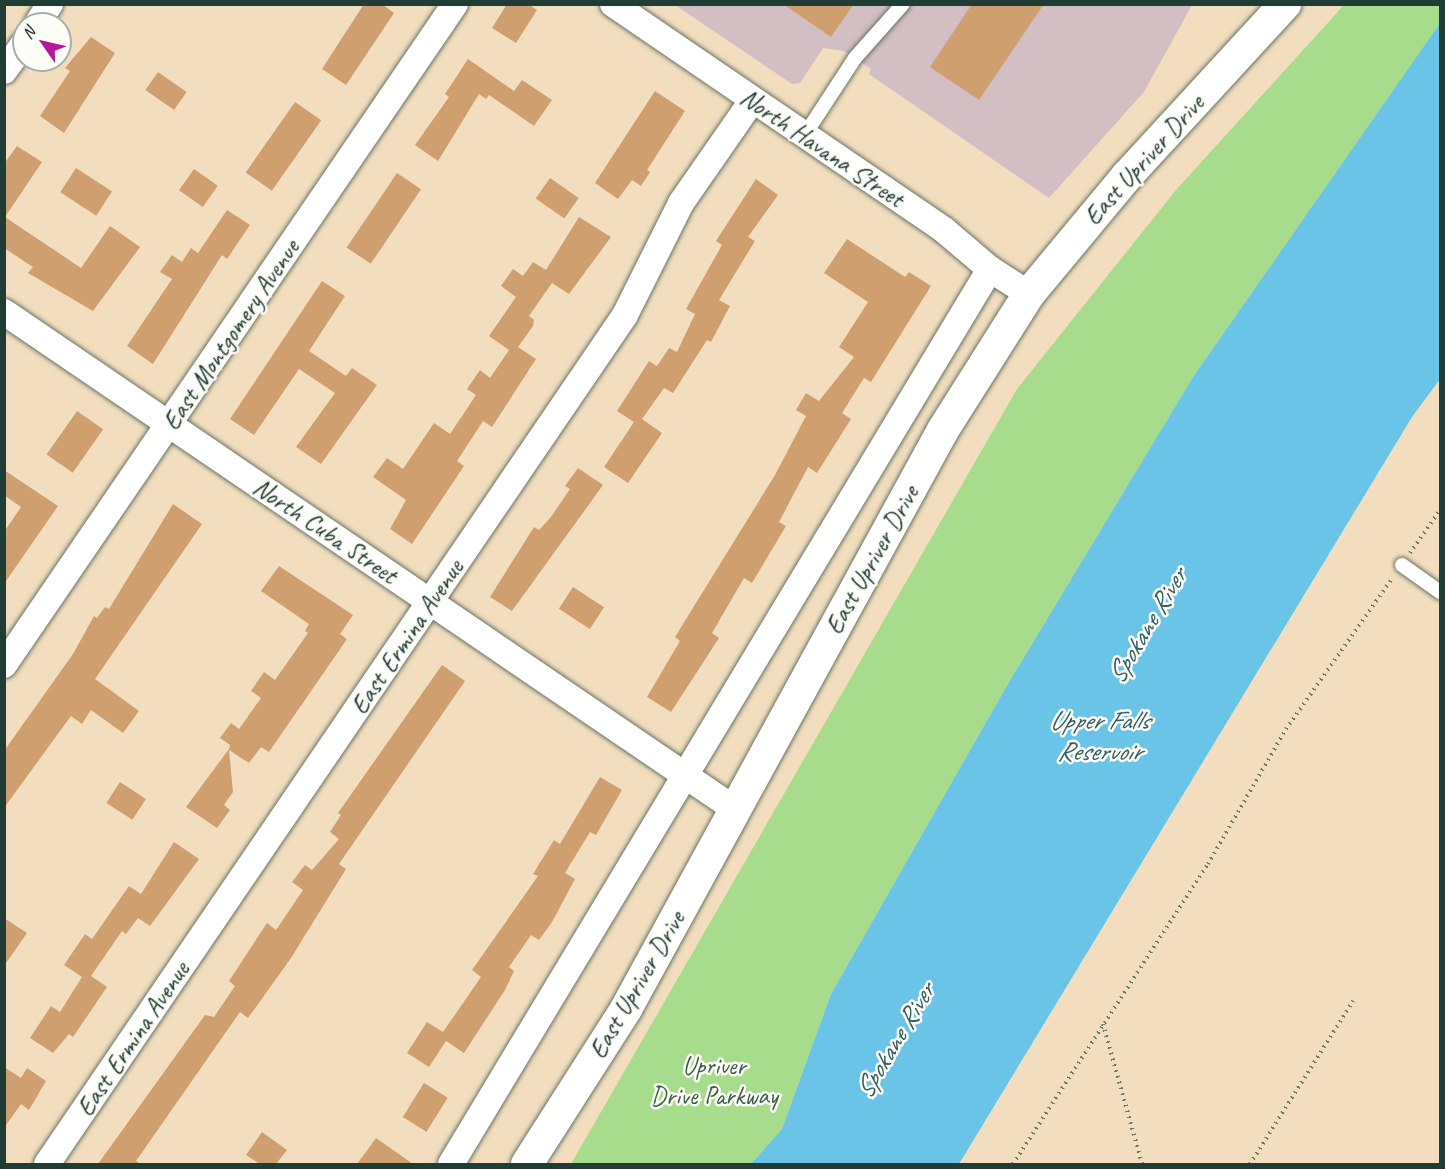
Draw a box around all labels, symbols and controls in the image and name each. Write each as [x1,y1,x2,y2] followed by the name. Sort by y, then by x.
[12,12,72,72] north arrow
[18,23,40,43] text: N
[734,82,910,214] street label: North Havana Street
[1077,88,1211,232] street label: East Upriver Drive
[156,234,306,436] street label: East Montgomery Avenue
[247,471,403,591] street label: North Cuba Street
[818,480,926,640] street label: East Upriver Drive
[343,553,471,721] street label: East Ermina Avenue
[1100,563,1194,689] water label: Spokane River
[1049,704,1149,767] water label: Upper Falls Reservoir
[582,906,692,1064] street label: East Upriver Drive
[69,955,197,1123] street label: East Ermina Avenue
[848,978,942,1104] water label: Spokane River
[651,1050,777,1112] park label: Upriver Drive Parkway

